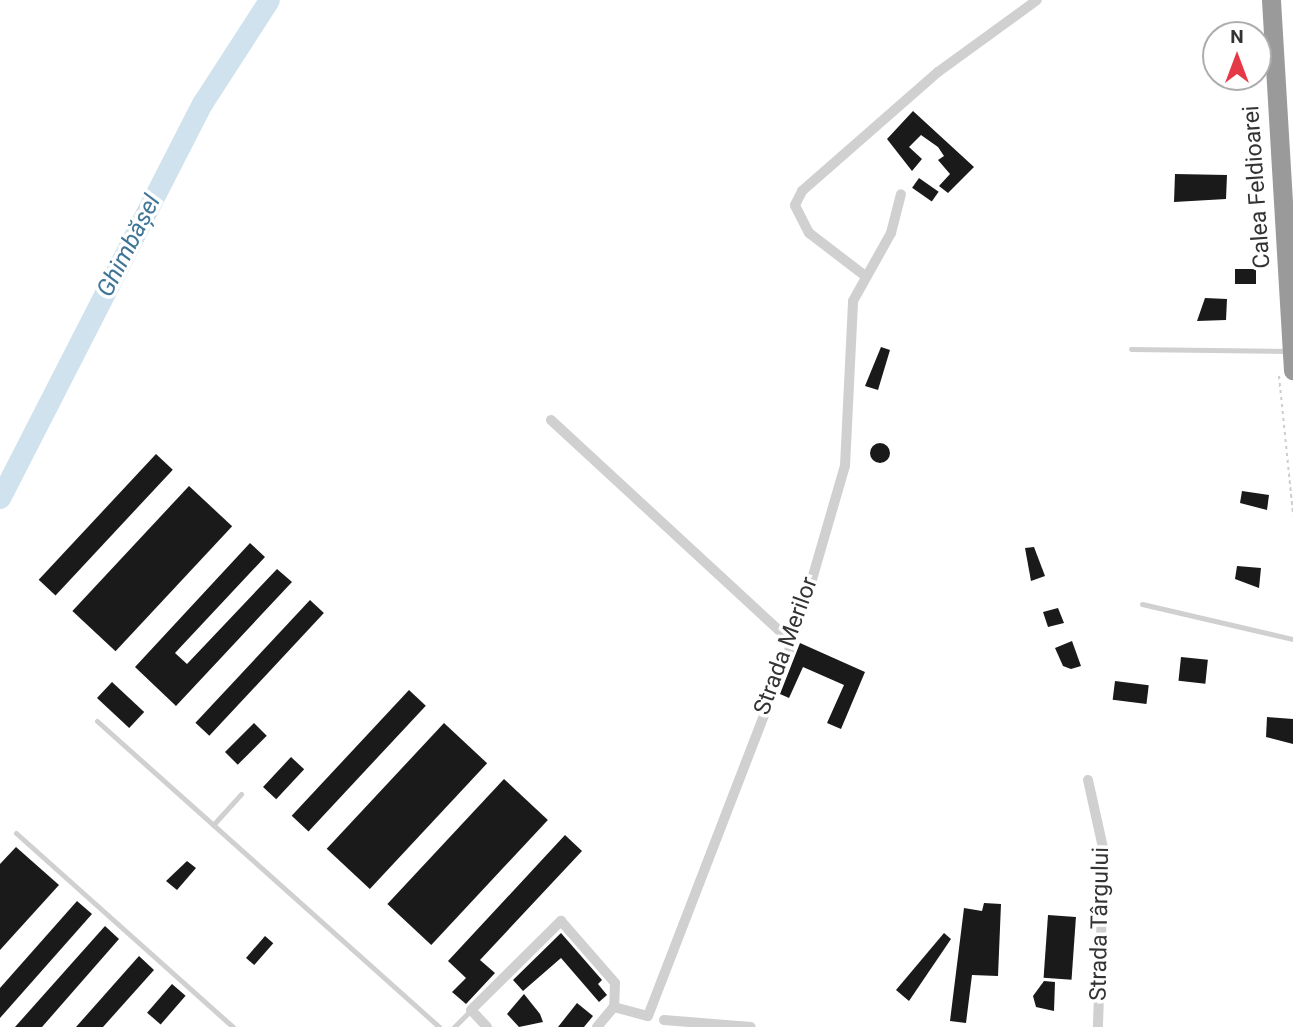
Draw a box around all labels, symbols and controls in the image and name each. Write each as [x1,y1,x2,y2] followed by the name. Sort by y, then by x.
[1202,21,1272,91] north arrow
[1230,25,1244,48] text: N
[1238,105,1276,269] street label: Calea Feldioarei
[91,190,167,302] water label: Ghimbășel
[748,573,824,719] street label: Strada Merilor
[1085,847,1115,1001] street label: Strada Târgului

